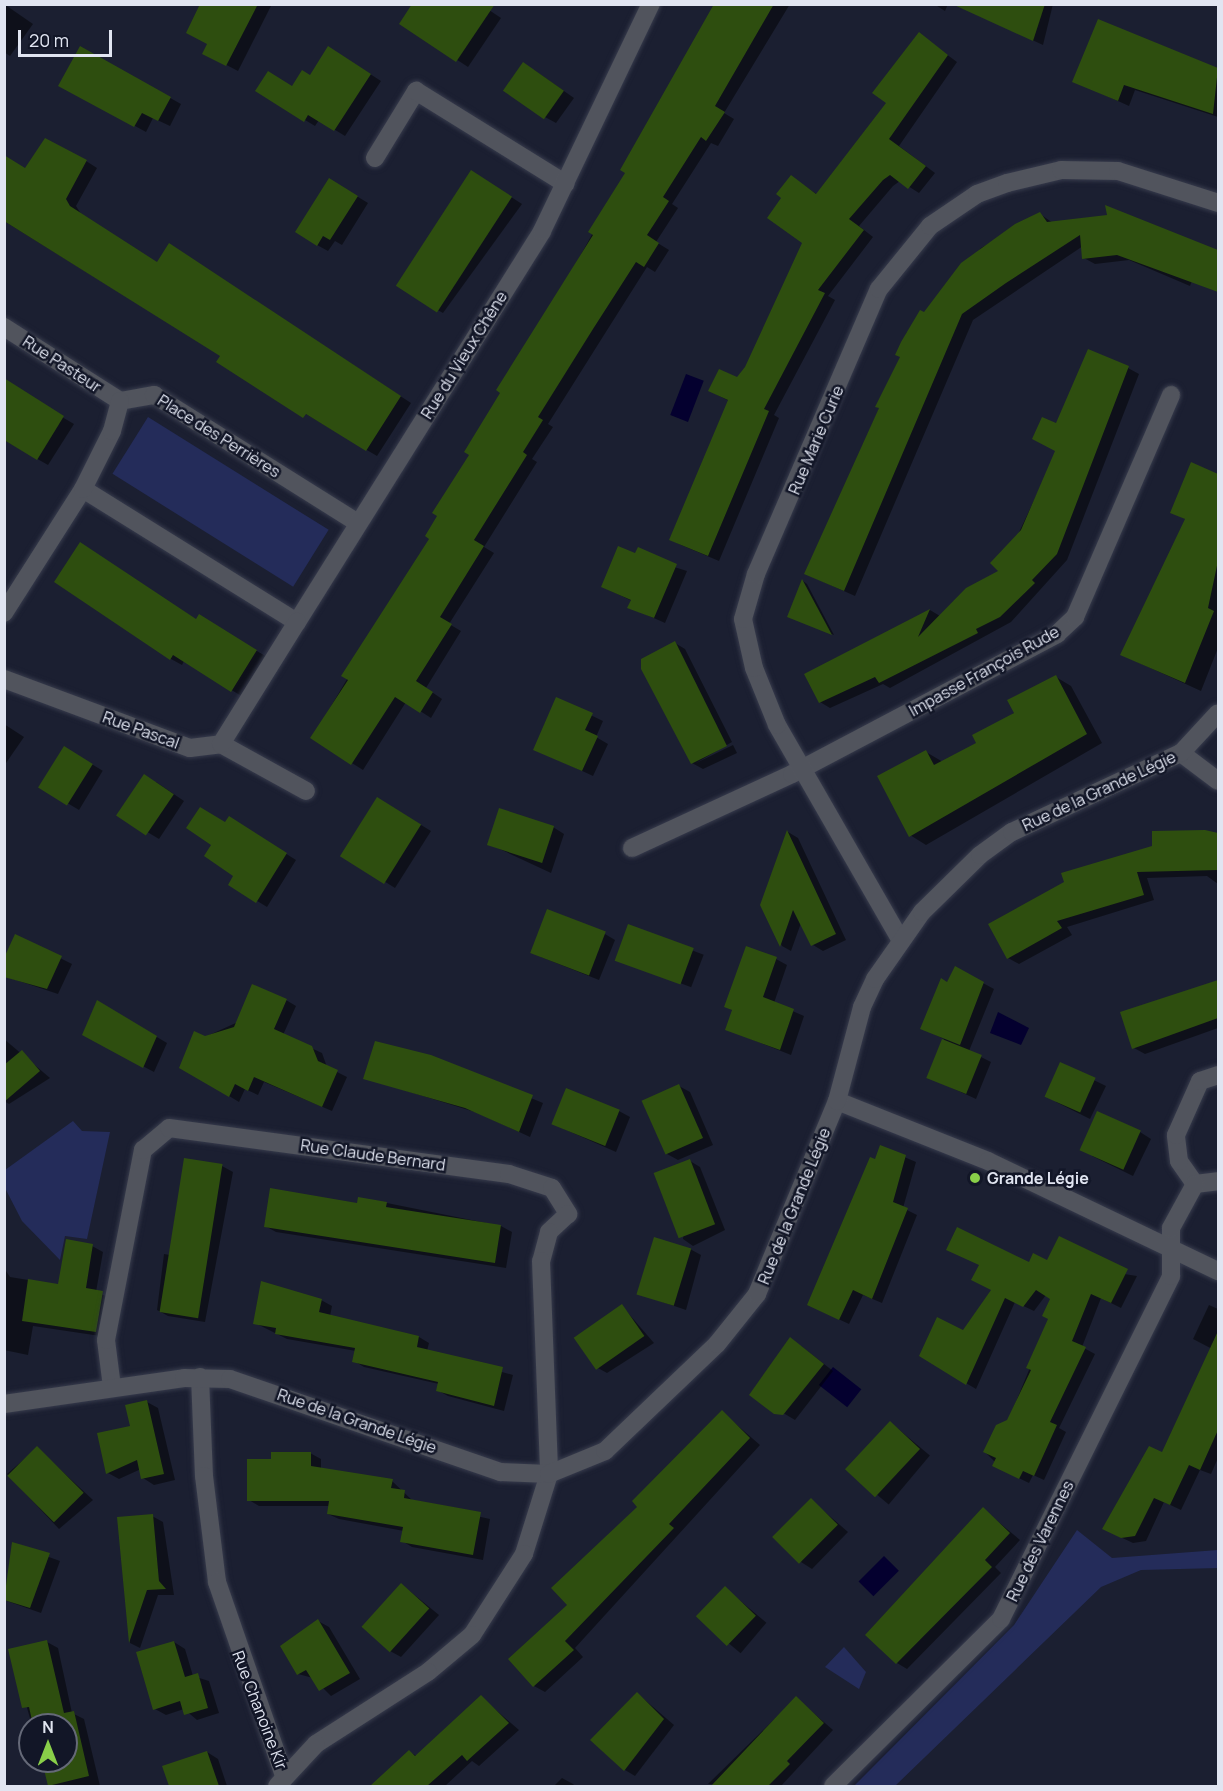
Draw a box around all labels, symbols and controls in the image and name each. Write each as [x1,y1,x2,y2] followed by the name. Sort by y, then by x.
[21,18,116,56] scale bar
[29,28,69,52] text: 20 m
[417,288,511,422] street label: Rue du Vieux Chêne
[19,332,105,396] street label: Rue Pasteur
[784,383,848,497] street label: Rue Marie Curie
[154,391,284,481] street label: Place des Perrières
[906,622,1062,720] street label: Impasse François Rude
[100,707,182,753] street label: Rue Pascal
[1019,747,1179,835] street label: Rue de la Grande Légie
[754,1125,834,1287] street label: Rue de la Grande Légie
[299,1135,447,1175] street label: Rue Claude Bernard
[987,1168,1089,1188] place label: Grande Légie
[968,1171,982,1185] marker: Grande Légie
[275,1385,439,1457] street label: Rue de la Grande Légie
[1002,1478,1078,1604] street label: Rue des Varennes
[229,1648,291,1772] street label: Rue Chanoine Kir
[18,1713,78,1773] north arrow
[42,1716,54,1738] text: N

